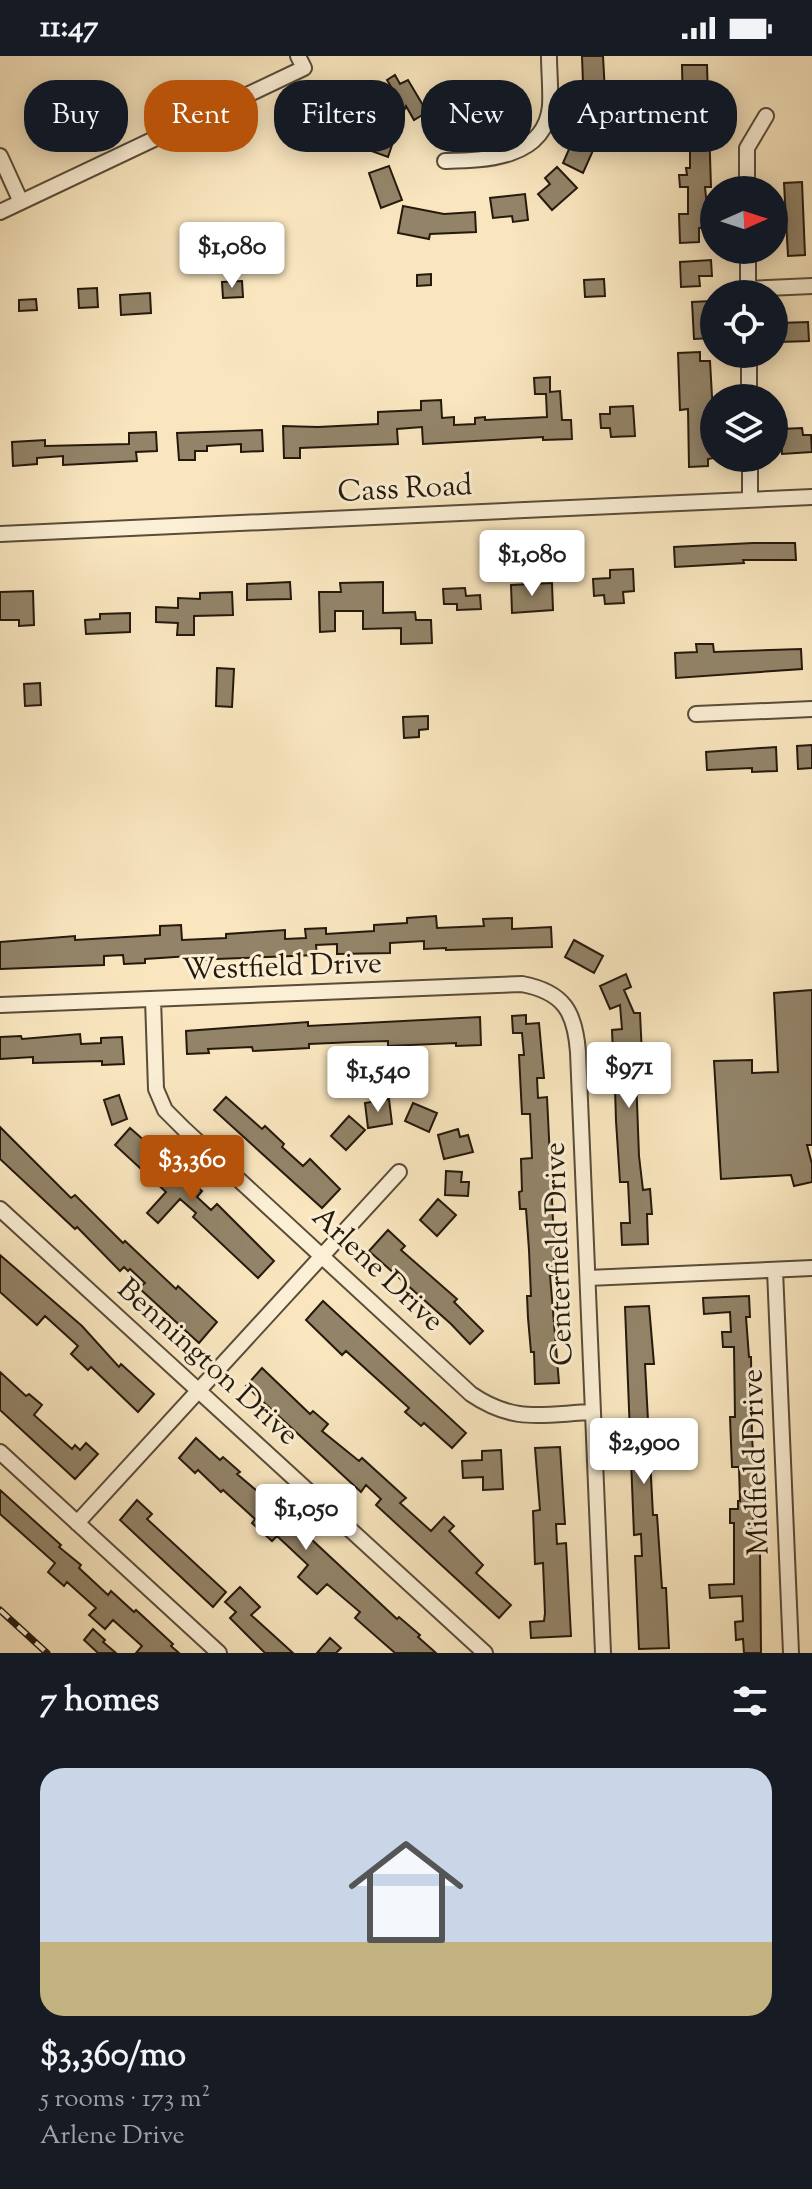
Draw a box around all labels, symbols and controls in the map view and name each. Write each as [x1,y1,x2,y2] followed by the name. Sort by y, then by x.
[40,7,98,50] text: 11:47
[24,80,128,152] chip: Buy
[144,80,258,152] chip: Rent
[274,80,405,152] chip: Filters
[421,80,532,152] chip: New
[548,80,737,152] chip: Apartment
[700,176,788,264] north arrow
[700,176,788,472] map controls
[167,222,297,290] pin: $1,080
[198,229,266,266] text: $1,080
[700,280,788,368] button: locate
[700,384,788,472] button: layers
[336,465,474,515] street label: Cass Road
[467,530,597,598] pin: $1,080
[498,537,566,574] text: $1,080
[181,943,383,993] street label: Westfield Drive
[582,1042,676,1110] pin: $971
[313,1046,443,1114] pin: $1,540
[605,1049,653,1086] text: $971
[345,1053,411,1090] text: $1,540
[127,1135,257,1203] pin: $3,360
[535,1141,585,1367] street label: Centerfield Drive
[158,1142,226,1179] text: $3,360
[301,1197,453,1343] street label: Arlene Drive
[106,1269,308,1457] street label: Bennington Drive
[732,1368,782,1556] street label: Midfield Drive
[579,1418,709,1486] pin: $2,900
[608,1425,680,1462] text: $2,900
[241,1484,371,1552] pin: $1,050
[274,1491,338,1528] text: $1,050
[40,1677,159,1726] text: 7 homes
[728,1679,772,1723] icon: filters
[334,1820,478,1964] icon: home
[40,2032,186,2081] text: $3,360/mo
[40,2081,210,2118] text: 5 rooms · 173 m²
[40,2118,185,2155] text: Arlene Drive

